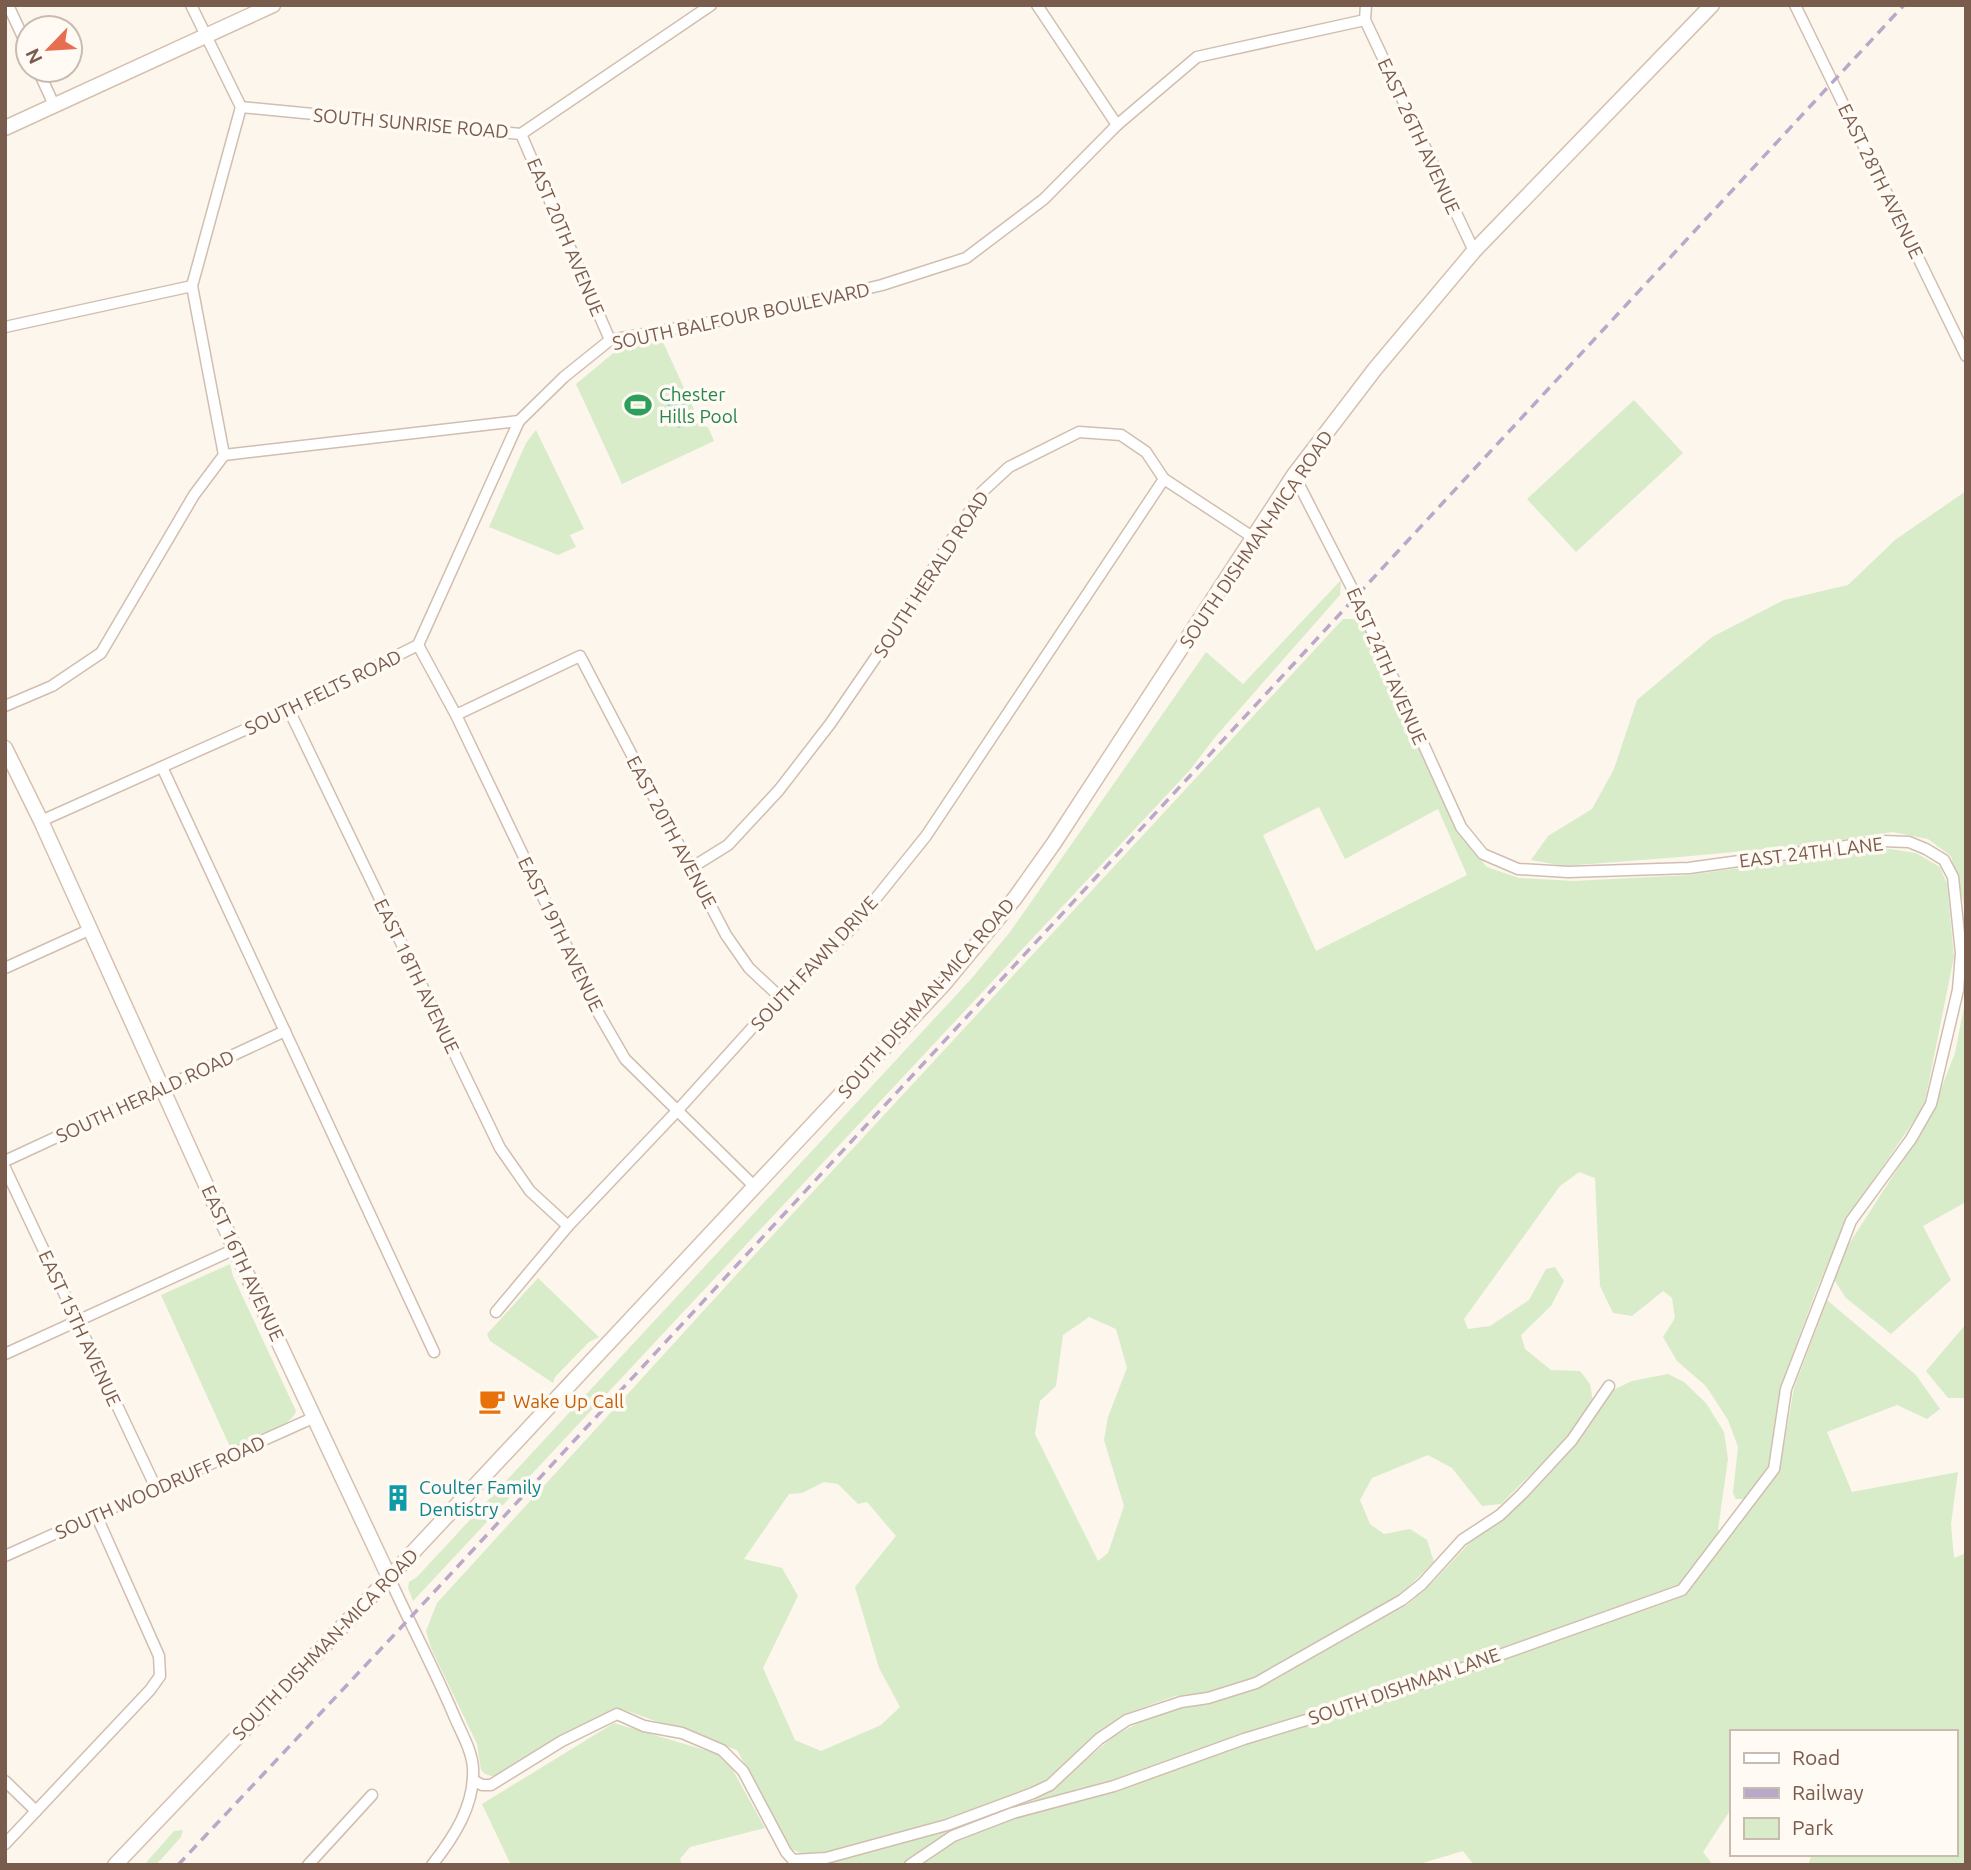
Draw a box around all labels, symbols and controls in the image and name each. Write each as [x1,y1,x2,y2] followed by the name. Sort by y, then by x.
[14,14,84,84] north arrow
[21,45,47,67] text: N
[1373,55,1465,217] street label: EAST 26TH AVENUE
[1834,100,1928,262] street label: EAST 28TH AVENUE
[312,103,510,143] street label: SOUTH SUNRISE ROAD
[523,155,609,319] street label: EAST 20TH AVENUE
[610,278,872,354] street label: SOUTH BALFOUR BOULEVARD
[659,383,738,427] place label: Chester Hills Pool
[623,390,653,420] sports icon: Chester Hills Pool
[1175,426,1337,652] street label: SOUTH DISHMAN-MICA ROAD
[869,487,993,661] street label: SOUTH HERALD ROAD
[1343,584,1431,748] street label: EAST 24TH AVENUE
[241,645,405,739] street label: SOUTH FELTS ROAD
[623,752,721,912] street label: EAST 20TH AVENUE
[1738,832,1884,872] street label: EAST 24TH LANE
[514,853,608,1015] street label: EAST 19TH AVENUE
[746,891,882,1035] street label: SOUTH FAWN DRIVE
[833,894,1019,1102] street label: SOUTH DISHMAN-MICA ROAD
[370,895,464,1057] street label: EAST 18TH AVENUE
[52,1045,238,1147] street label: SOUTH HERALD ROAD
[197,1182,289,1344] street label: EAST 16TH AVENUE
[34,1247,126,1409] street label: EAST 15TH AVENUE
[477,1386,507,1416] cafe icon: Wake Up Call
[513,1390,624,1412] place label: Wake Up Call
[52,1431,268,1543] street label: SOUTH WOODRUFF ROAD
[419,1476,541,1520] place label: Coulter Family Dentistry
[383,1483,413,1513] building icon: Coulter Family Dentistry
[228,1544,422,1744] street label: SOUTH DISHMAN-MICA ROAD
[1305,1643,1503,1729] street label: SOUTH DISHMAN LANE
[1730,1730,1957,1856] legend
[1792,1745,1840,1769] text: Road
[1792,1780,1864,1804] text: Railway
[1792,1815,1834,1839] text: Park

